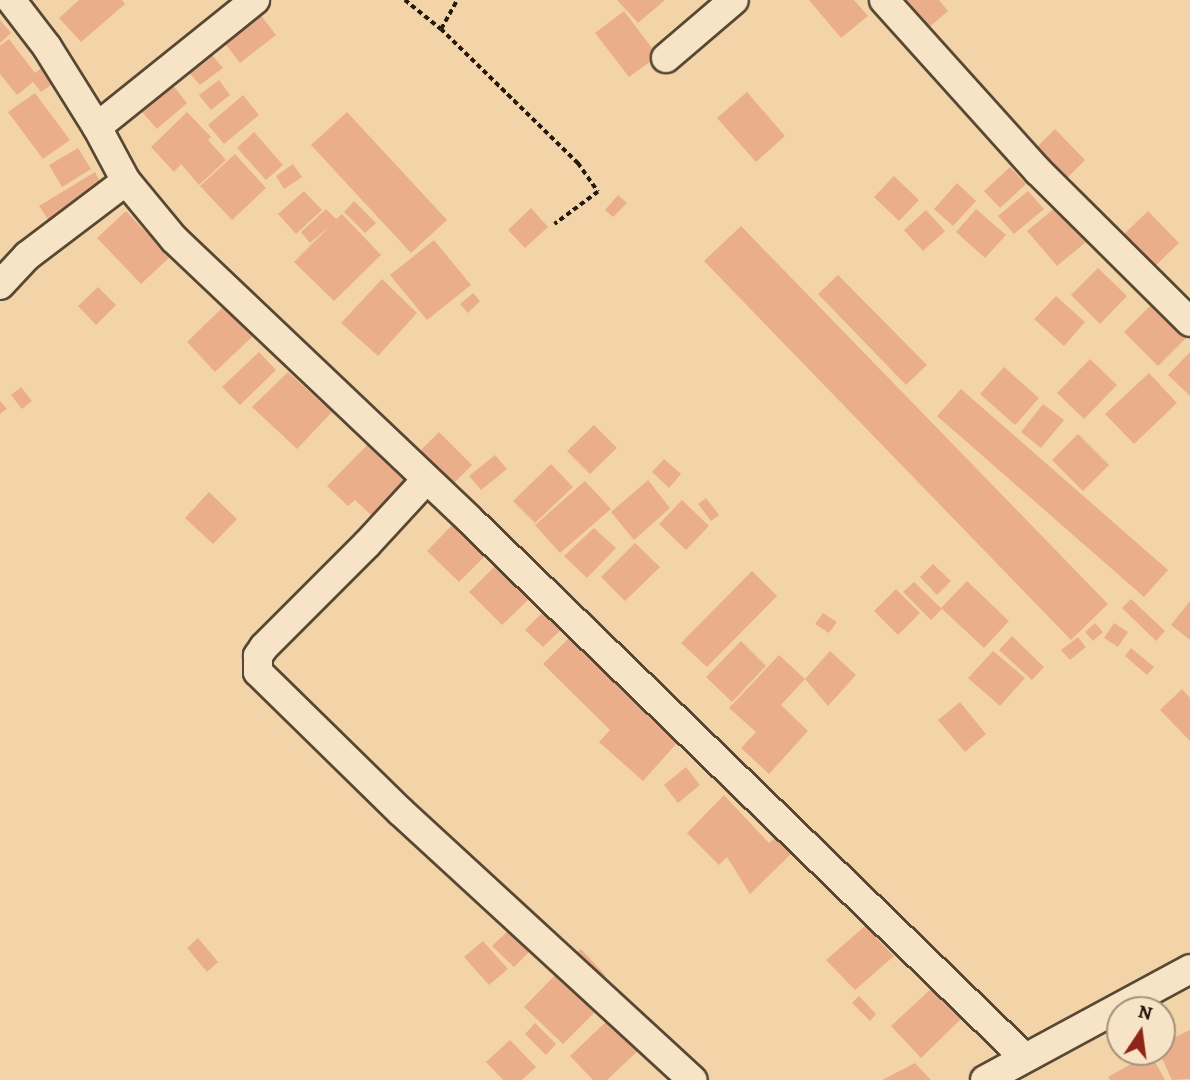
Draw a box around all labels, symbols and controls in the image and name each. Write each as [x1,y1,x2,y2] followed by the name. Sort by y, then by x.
[1106,996,1176,1066] north arrow
[1136,998,1155,1027] text: N

